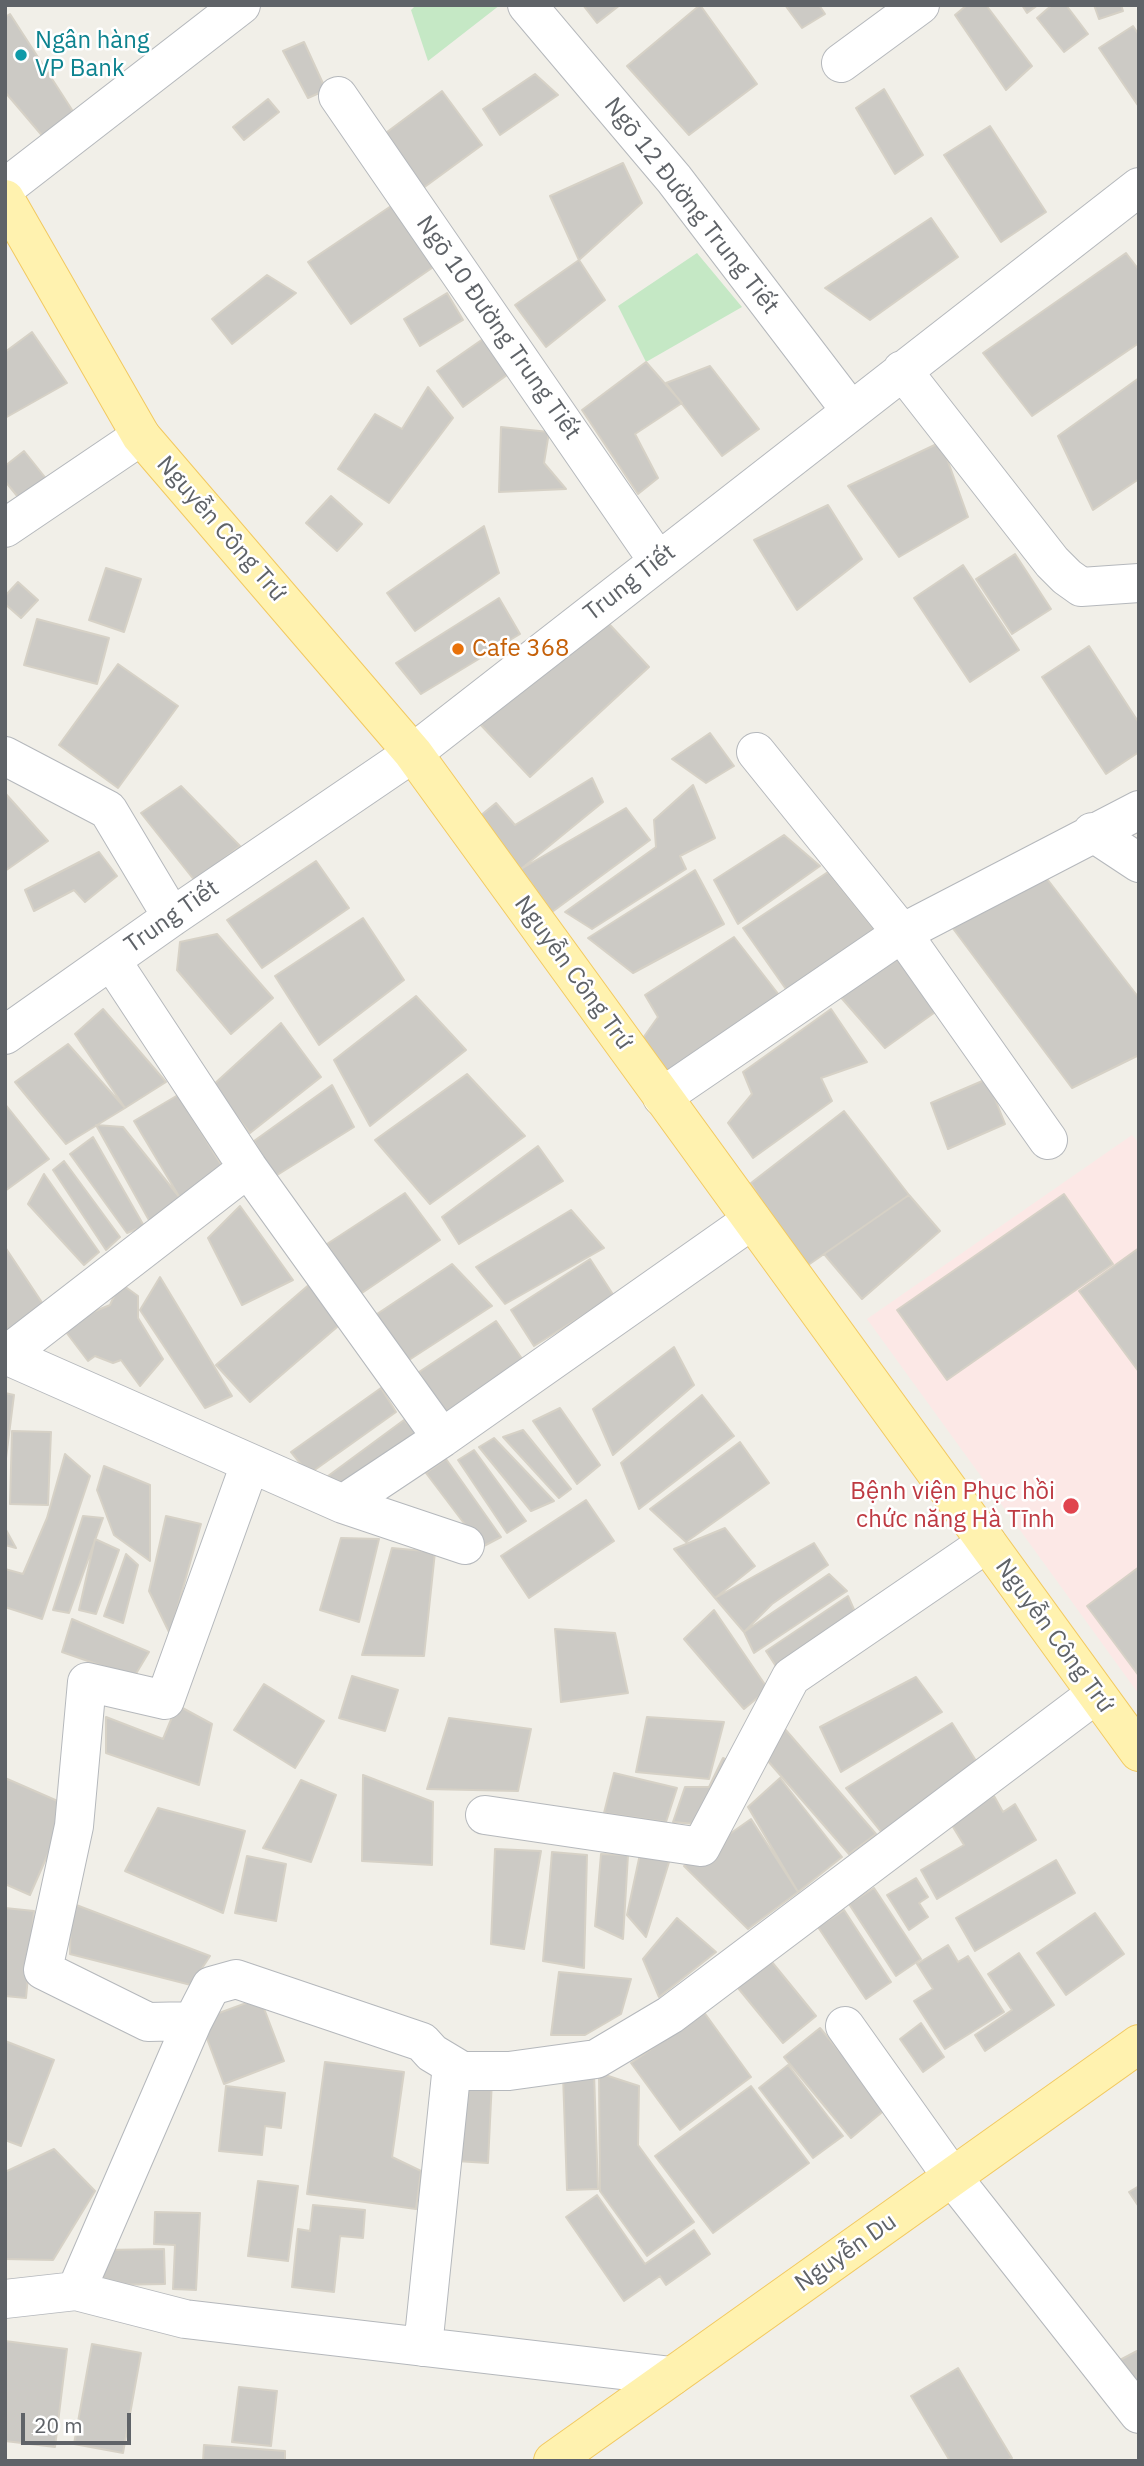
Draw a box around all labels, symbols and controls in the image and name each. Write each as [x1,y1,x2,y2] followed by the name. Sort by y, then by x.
[35,27,149,83] place label: Ngân hàng VP Bank
[13,47,29,63] marker: Ngân hàng VP Bank
[598,92,784,320] street label: Ngõ 12 Đường Trung Tiết
[410,211,586,445] street label: Ngõ 10 Đường Trung Tiết
[150,451,292,607] street label: Nguyễn Công Trứ
[578,538,682,628] street label: Trung Tiết
[472,635,569,663] place label: Cafe 368
[450,641,466,657] marker: Cafe 368
[119,874,225,960] street label: Trung Tiết
[508,891,638,1055] street label: Nguyễn Công Trứ
[850,1478,1055,1534] place label: Bệnh viện Phục hồi chức năng Hà Tĩnh
[1061,1496,1081,1516] marker: Bệnh viện Phục hồi chức năng Hà Tĩnh
[989,1554,1119,1718] street label: Nguyễn Công Trứ
[790,2208,902,2298] street label: Nguyễn Du
[24,2400,135,2444] scale bar
[34,2411,83,2439] text: 20 m

